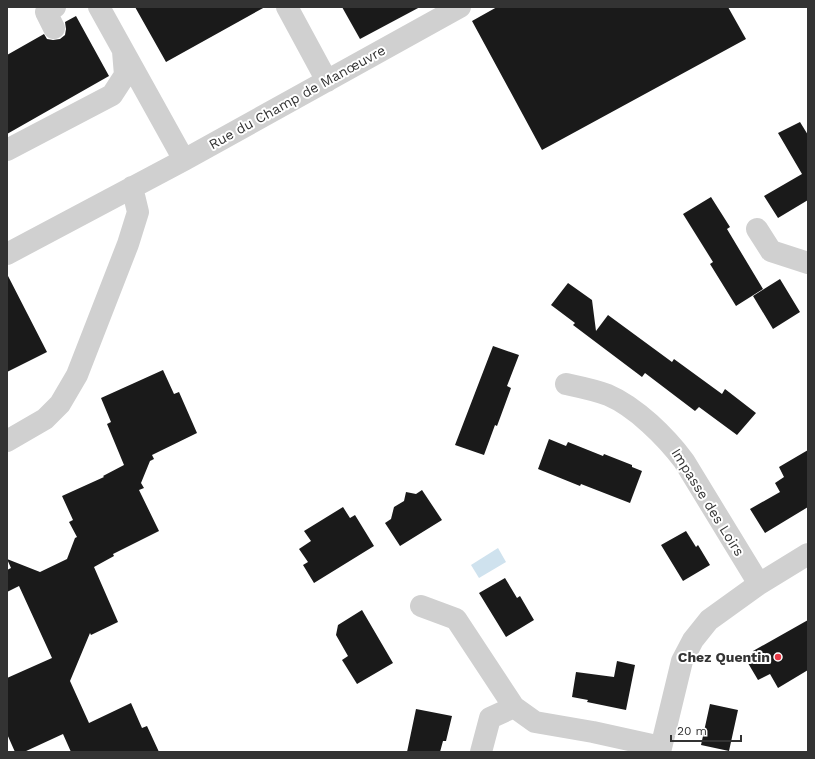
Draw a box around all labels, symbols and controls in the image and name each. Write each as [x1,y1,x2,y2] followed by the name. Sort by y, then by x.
[206,42,388,152] street label: Rue du Champ de Manœuvre
[668,445,748,559] street label: Impasse des Loirs
[678,649,770,665] place label: Chez Quentin
[773,652,783,662] marker: Chez Quentin
[671,717,741,743] scale bar
[677,724,707,738] text: 20 m

